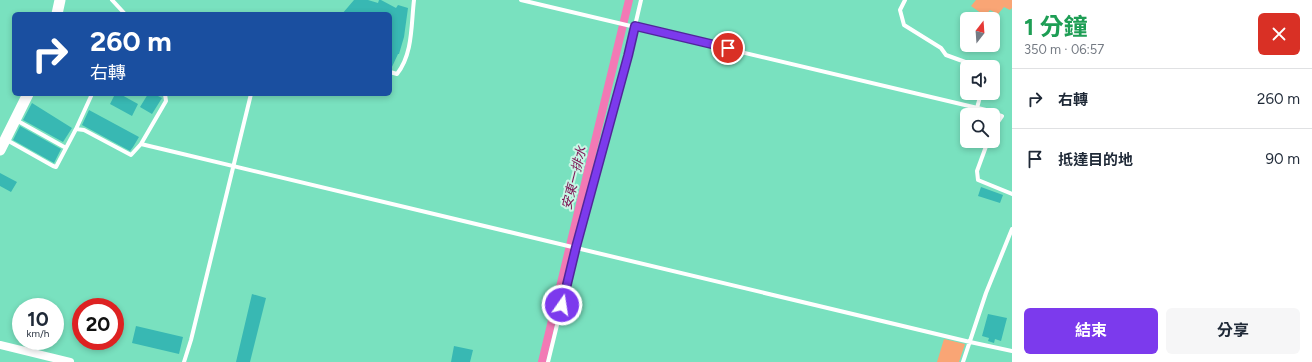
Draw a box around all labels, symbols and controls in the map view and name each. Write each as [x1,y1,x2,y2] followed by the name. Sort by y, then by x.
[960,12,1000,52] north arrow
[960,12,1000,148] map controls
[1024,12,1088,41] text: 1 分鐘
[1258,13,1300,55] button: close
[90,24,172,58] text: 260 m
[24,28,76,80] icon: right
[711,31,745,65] pin
[717,37,739,59] icon: arrive
[1024,42,1104,57] text: 350 m · 06:57
[960,60,1000,100] button: sound
[90,62,126,84] text: 右轉
[1024,88,1046,110] icon: right
[1257,90,1300,108] text: 260 m
[1058,91,1088,109] text: 右轉
[960,108,1000,148] button: search
[559,144,589,211] water label: 安東一排水
[1024,148,1046,170] icon: arrive
[1265,150,1300,168] text: 90 m
[1058,151,1133,169] text: 抵達目的地
[541,284,583,326] position arrow
[72,298,124,350] speed limit sign: 20
[27,307,49,331] text: 10
[1024,308,1158,354] button: 結束
[1166,308,1300,354] button: 分享
[27,327,49,340] text: km/h

